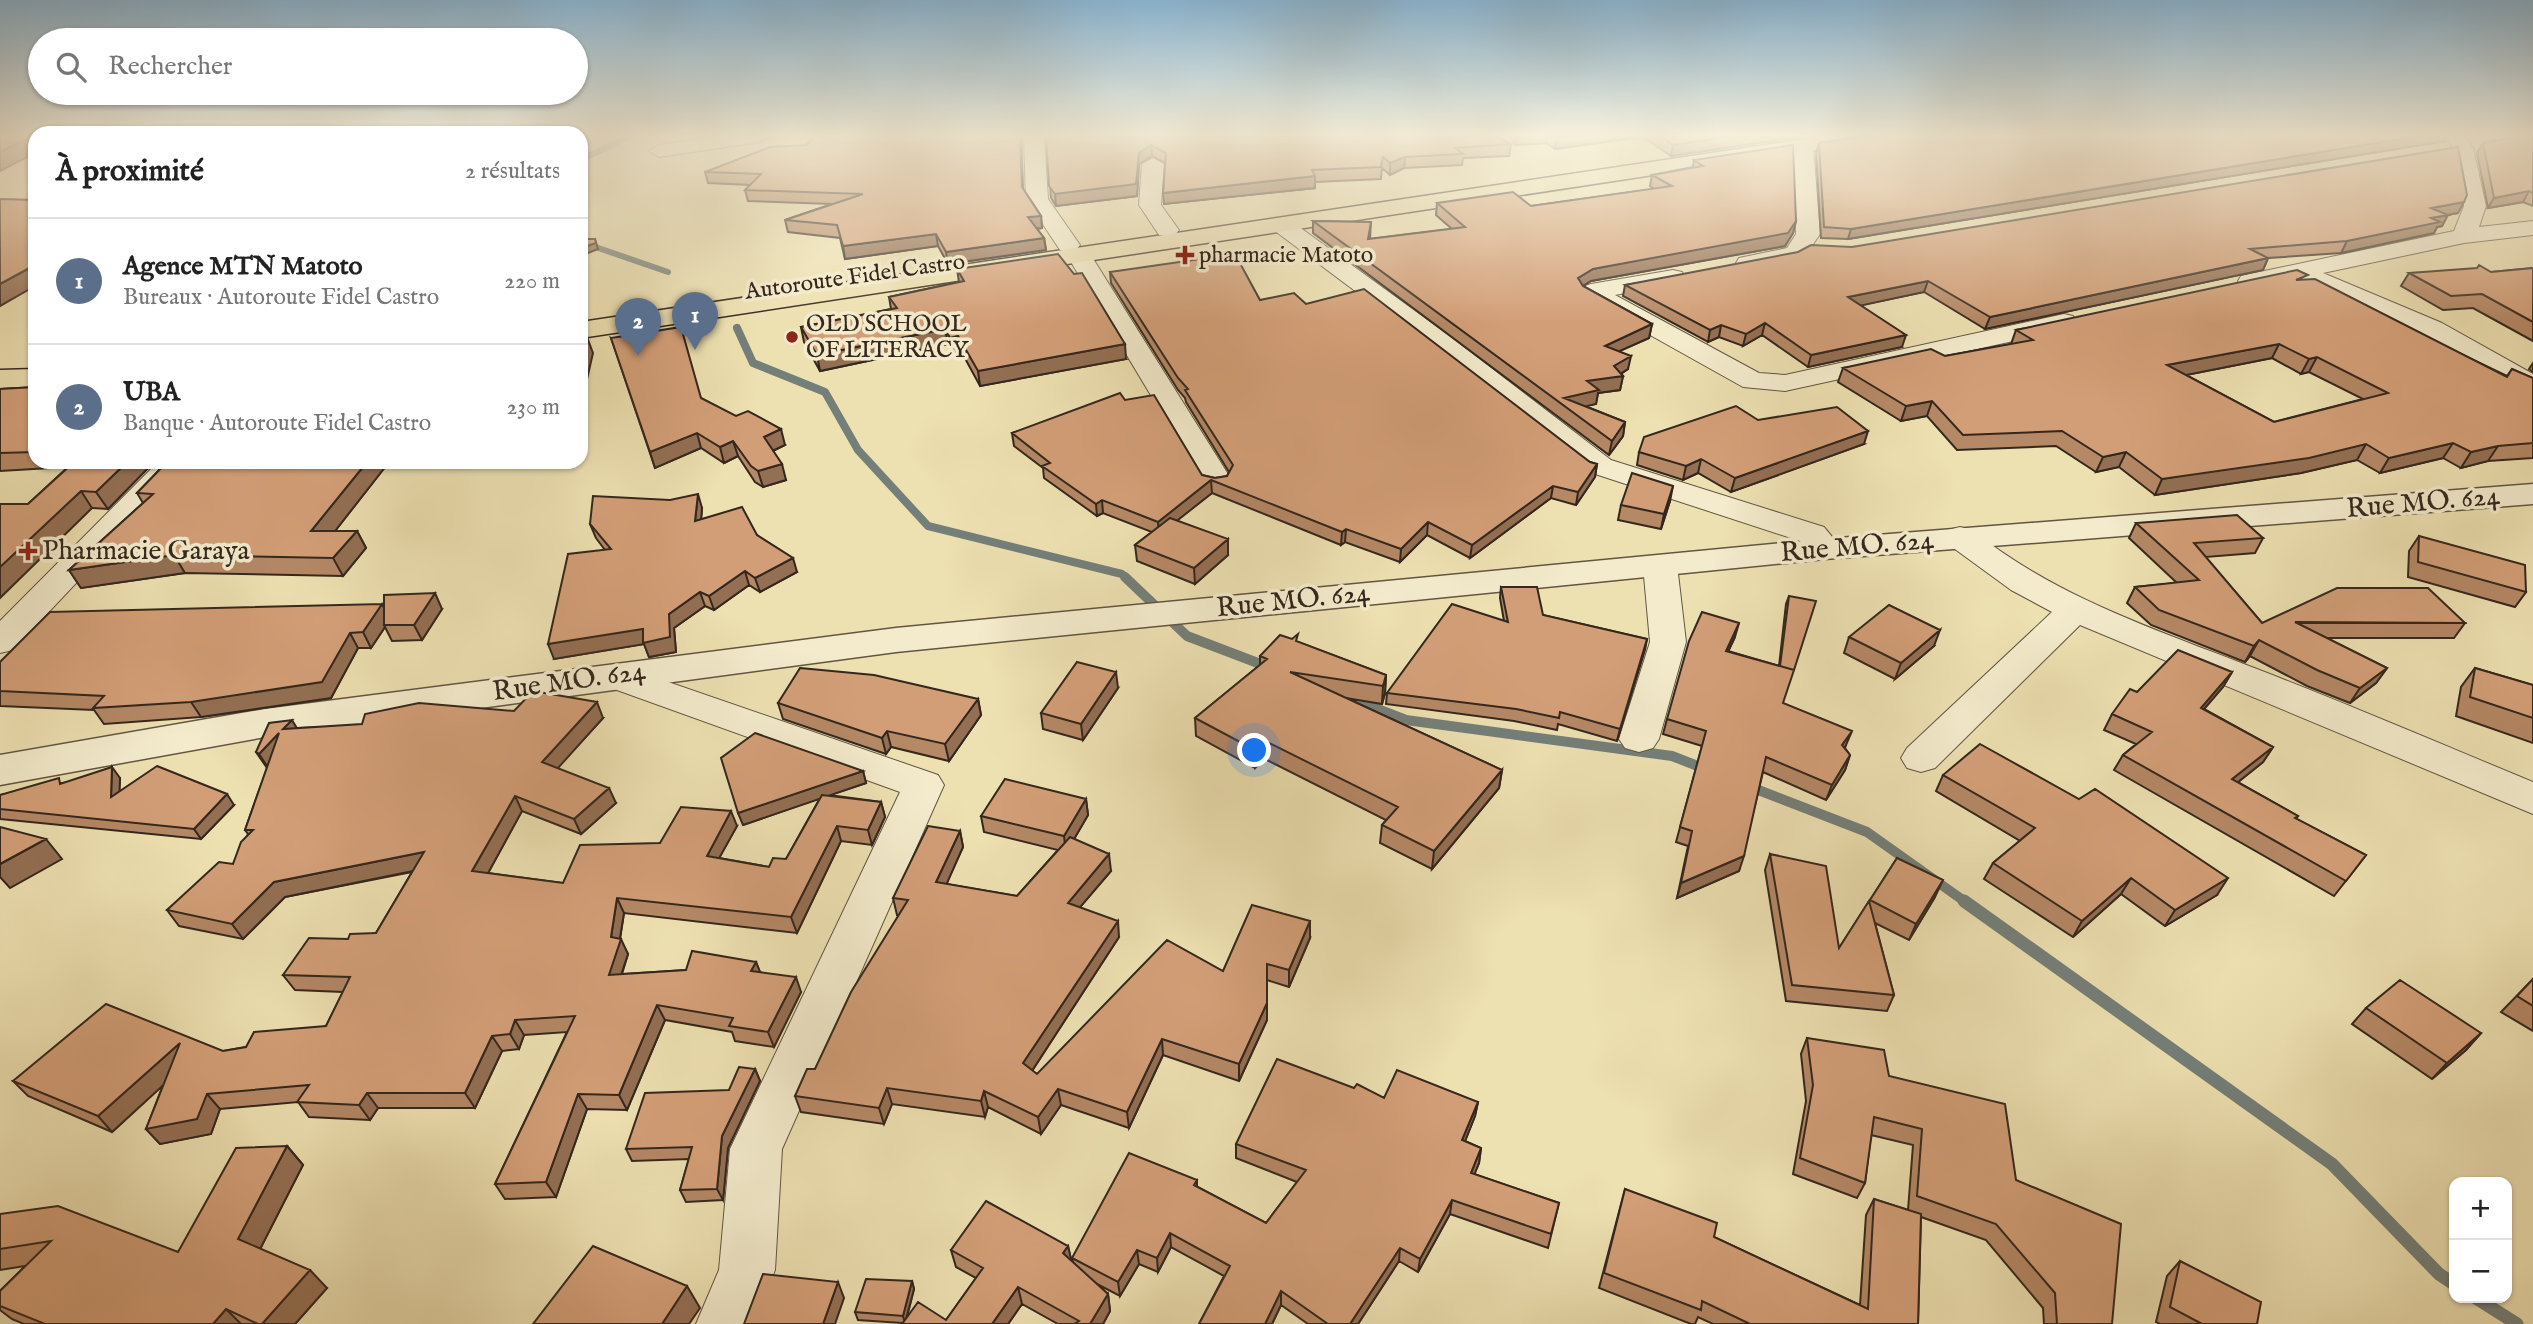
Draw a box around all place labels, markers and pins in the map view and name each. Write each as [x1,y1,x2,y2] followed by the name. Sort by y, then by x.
[1199,241,1373,270] place label: pharmacie Matoto
[1177,247,1193,263] marker: pharmacie Matoto
[672,292,718,350] pin: 1
[615,298,661,356] pin: 2
[806,310,969,365] place label: OLD SCHOOL OF LITERACY
[784,329,800,345] marker: OLD SCHOOL OF LITERACY
[42,534,251,569] place label: Pharmacie Garaya
[20,543,36,559] marker: Pharmacie Garaya

